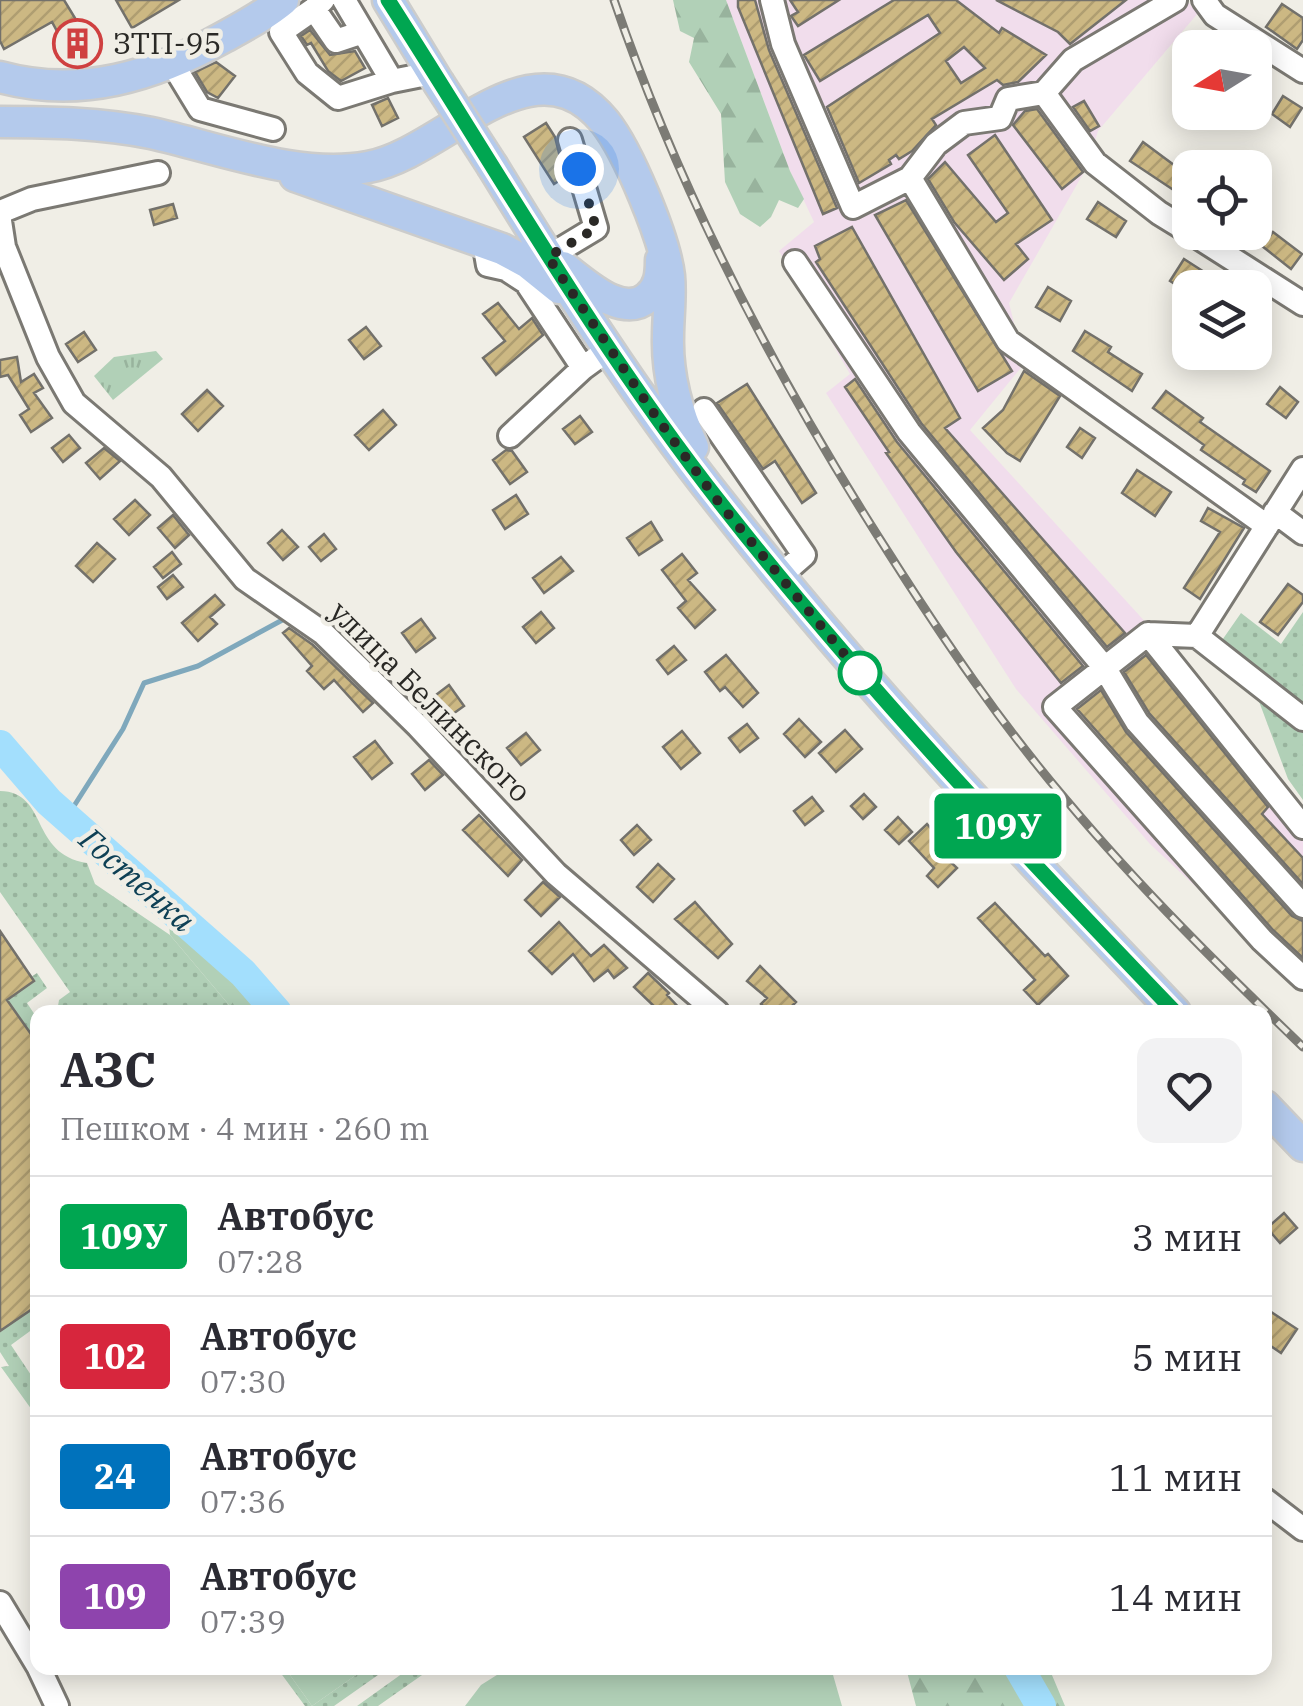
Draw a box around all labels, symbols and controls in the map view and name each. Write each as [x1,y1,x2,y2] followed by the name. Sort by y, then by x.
[52,18,104,70] building icon: ЗТП-95
[113,23,221,62] place label: ЗТП-95
[1172,30,1272,130] north arrow
[1172,30,1272,370] map controls
[554,144,604,194] your location
[1172,150,1272,250] button: locate
[1172,270,1272,370] button: layers
[322,592,540,810] street label: улица Белинского
[839,652,881,694] unlabelled marker
[928,794,1068,858] line badge: 109У
[954,803,1042,849] text: 109У
[71,817,204,941] water label: Гостенка
[60,1038,156,1100] text: АЗС
[1137,1038,1242,1143] button: heart
[60,1107,430,1149] text: Пешком · 4 мин · 260 m
[217,1191,374,1240] text: Автобус
[1132,1212,1242,1261] text: 3 мин
[80,1213,167,1259] text: 109У
[217,1240,303,1282] text: 07:28
[200,1311,357,1360] text: Автобус
[1132,1332,1242,1381] text: 5 мин
[83,1333,147,1379] text: 102
[200,1360,286,1402] text: 07:30
[200,1431,357,1480] text: Автобус
[1109,1452,1242,1501] text: 11 мин
[94,1453,136,1499] text: 24
[200,1480,286,1522] text: 07:36
[200,1551,357,1600] text: Автобус
[1109,1572,1242,1621] text: 14 мин
[83,1573,147,1619] text: 109
[200,1600,286,1642] text: 07:39

